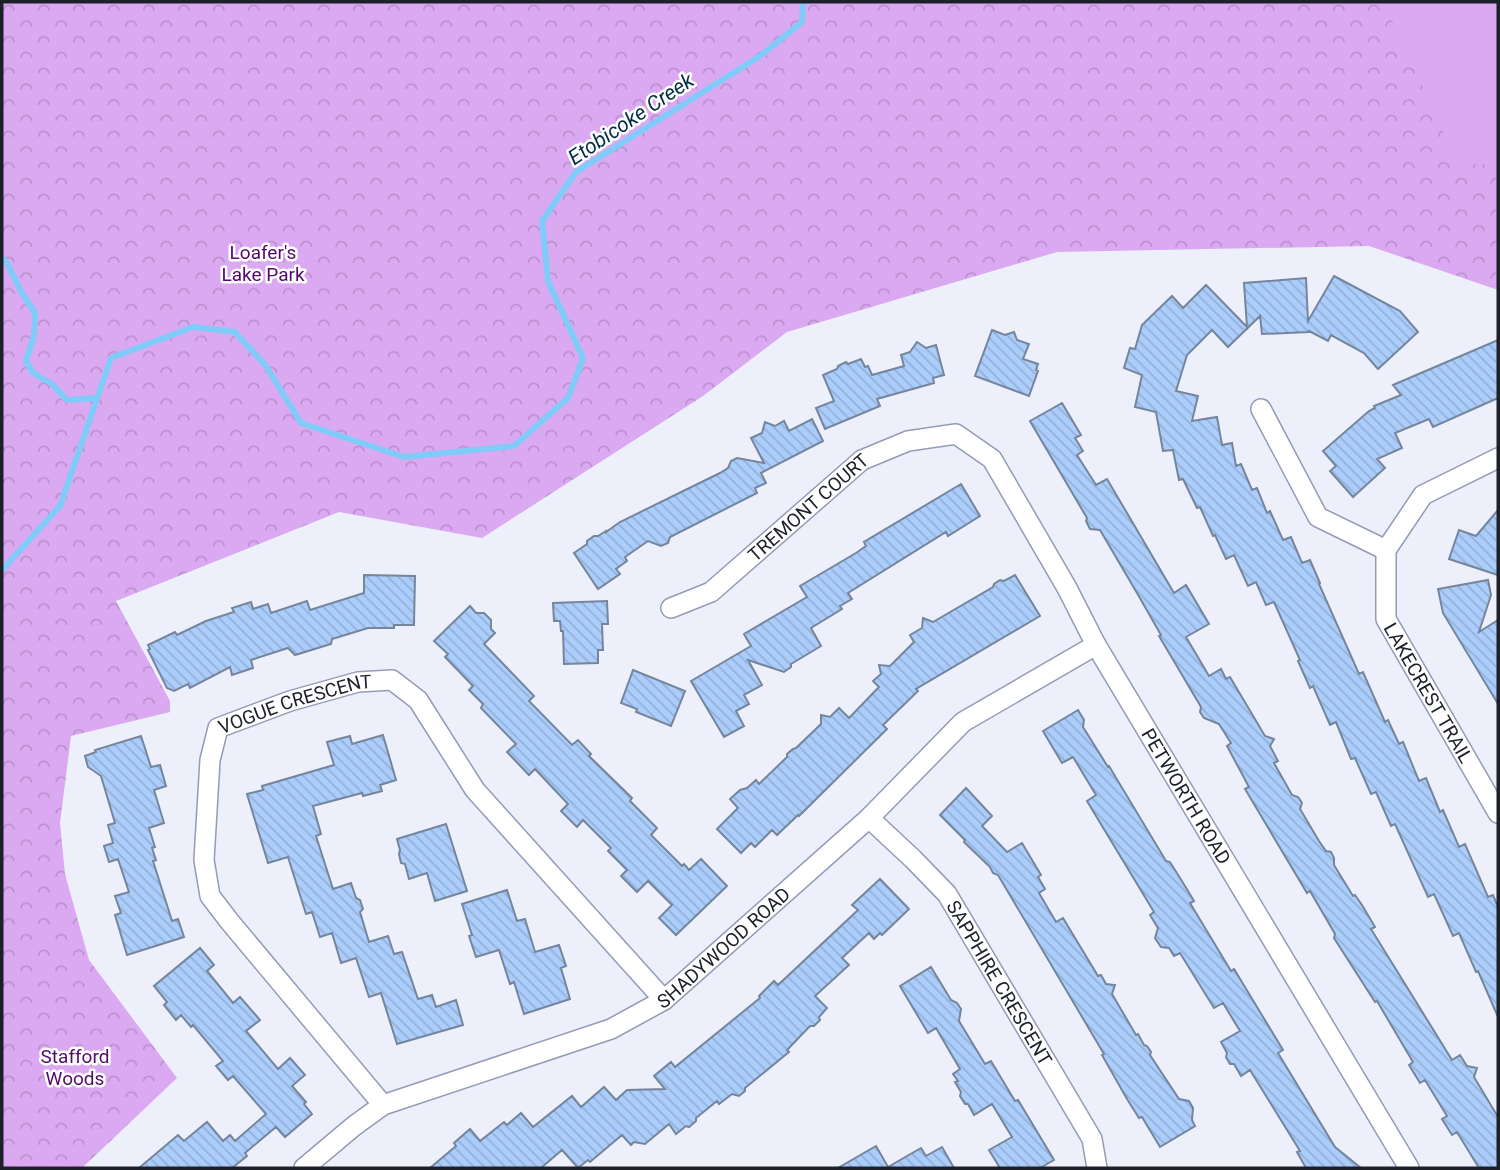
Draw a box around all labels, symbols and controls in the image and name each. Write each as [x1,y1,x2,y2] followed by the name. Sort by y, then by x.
[564,68,699,170] water label: Etobicoke Creek
[221,241,305,286] park label: Loafer's Lake Park
[743,449,873,566] street label: TREMONT COURT
[1379,619,1478,767] street label: LAKECREST TRAIL
[215,670,372,739] street label: VOGUE CRESCENT
[1136,724,1236,869] street label: PETWORTH ROAD
[653,883,795,1014] street label: SHADYWOOD ROAD
[941,896,1057,1070] street label: SAPPHIRE CRESCENT
[41,1045,109,1090] park label: Stafford Woods

